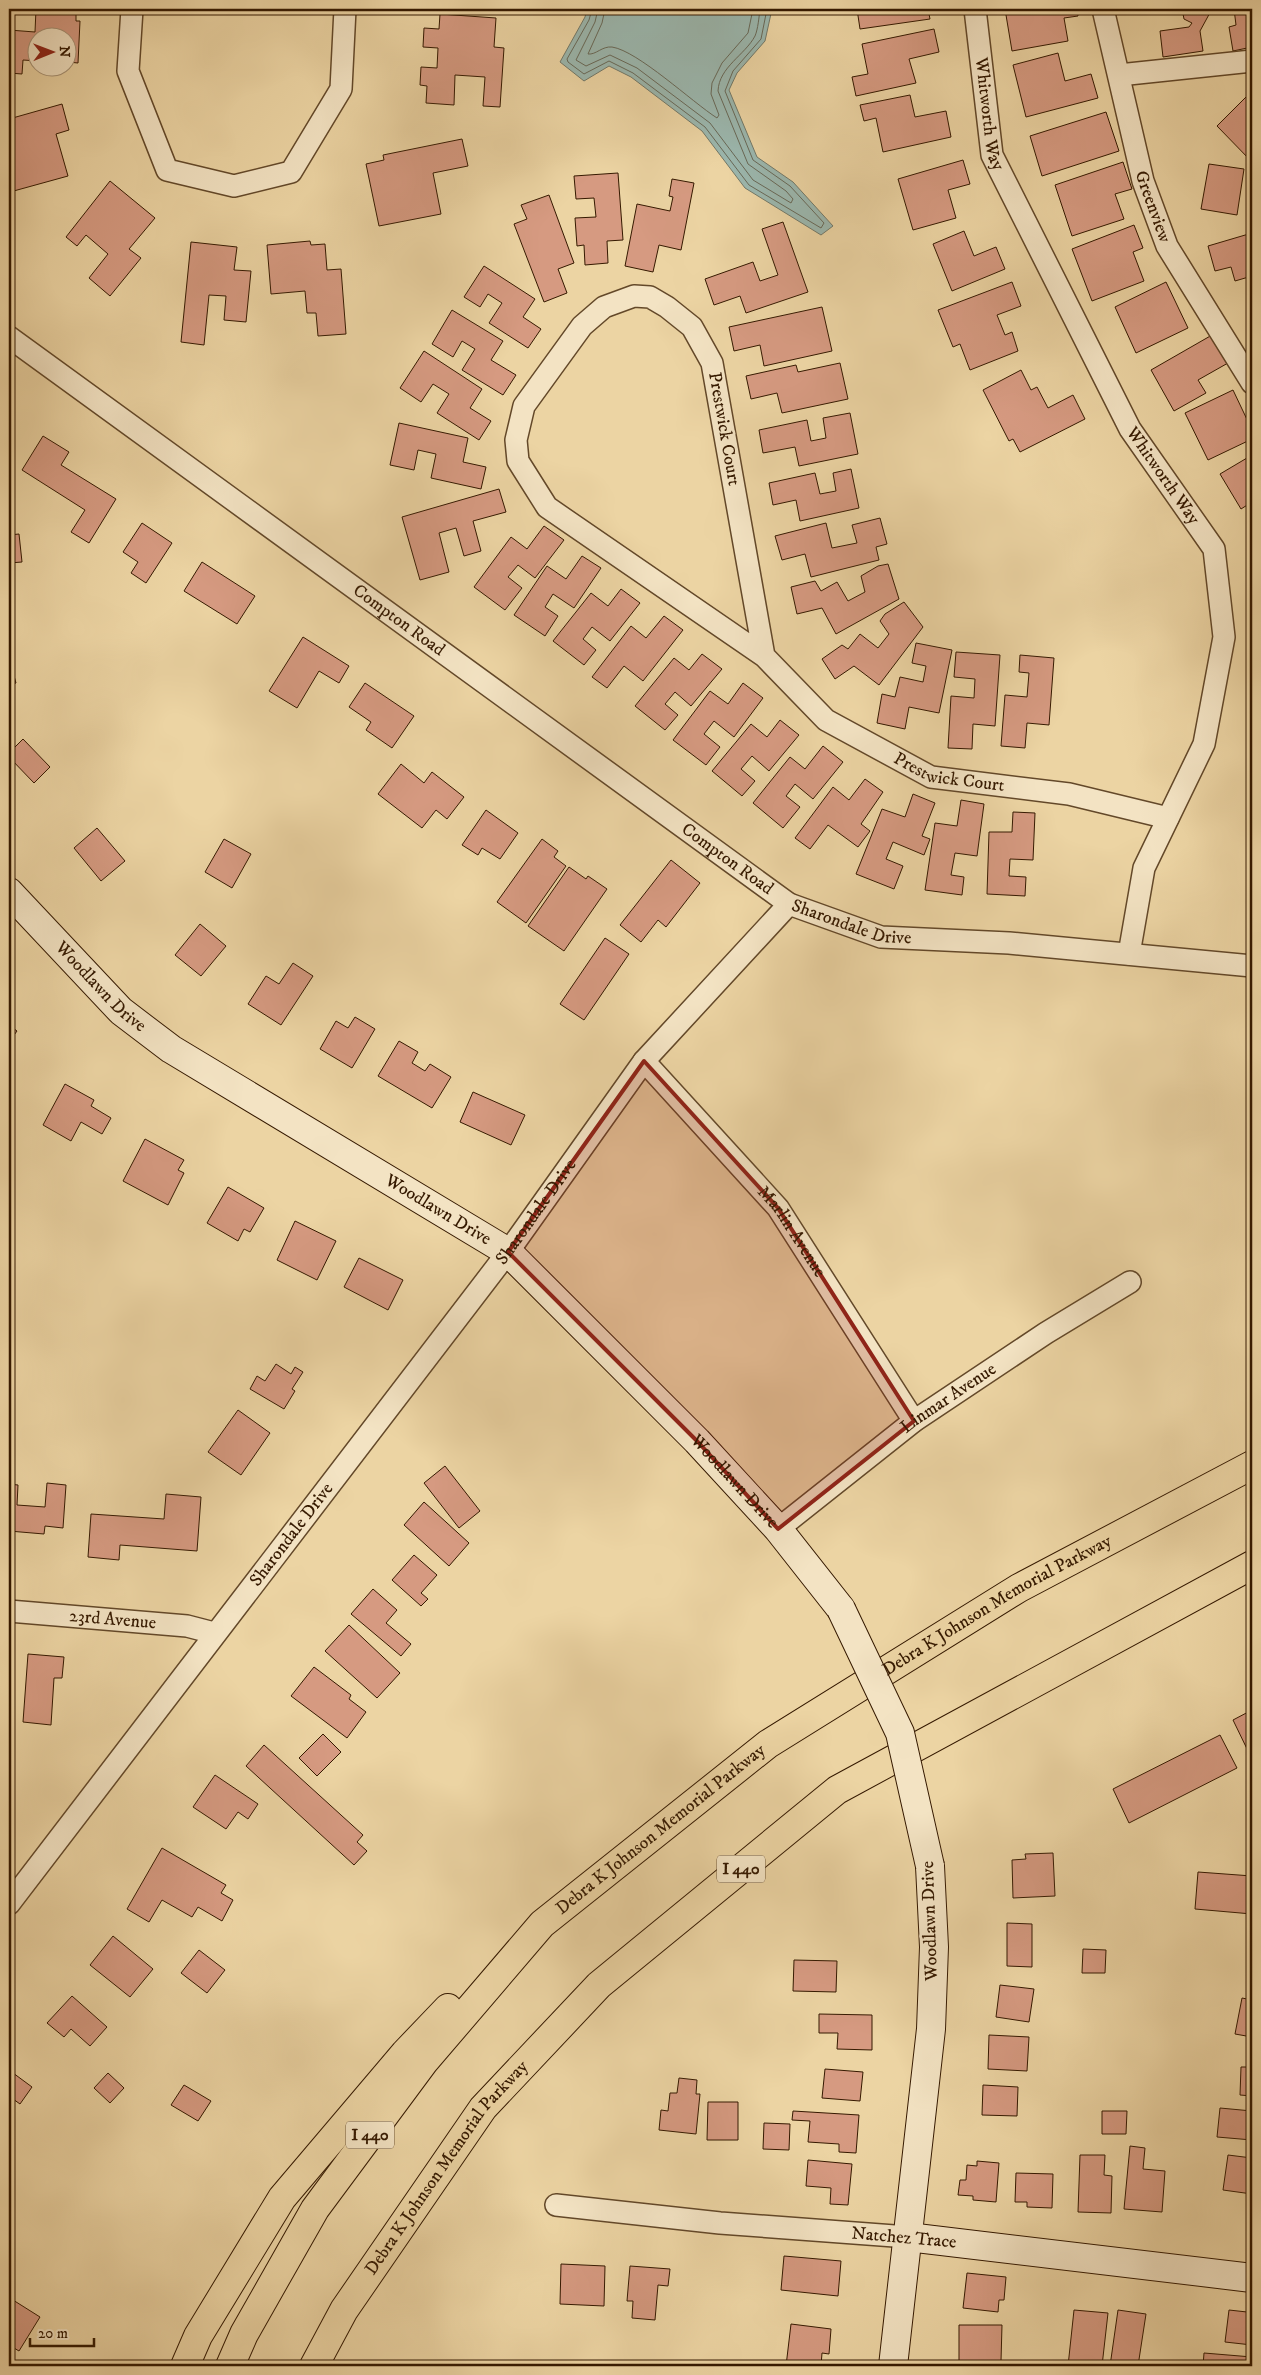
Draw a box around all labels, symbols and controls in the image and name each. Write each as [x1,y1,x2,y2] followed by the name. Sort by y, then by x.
[28,28,78,78] north arrow
[55,46,73,58] text: N
[970,55,1009,175] street label: Whitworth Way
[1130,169,1176,246] street label: Greenview
[703,371,745,488] street label: Prestwick Court
[1120,422,1205,529] street label: Whitworth Way
[349,580,449,661] street label: Compton Road
[890,748,1006,797] street label: Prestwick Court
[677,818,778,900] street label: Compton Road
[788,895,912,949] street label: Sharondale Drive
[50,936,150,1037] street label: Woodlawn Drive
[491,1155,582,1269] street label: Sharondale Drive
[380,1169,495,1250] street label: Woodlawn Drive
[752,1181,830,1281] street label: Marlin Avenue
[896,1358,1001,1438] street label: Linmar Avenue
[685,1429,783,1533] street label: Woodlawn Drive
[245,1478,338,1591] street label: Sharondale Drive
[879,1530,1116,1681] street label: Debra K Johnson Memorial Parkway
[68,1605,157,1634] street label: 23rd Avenue
[551,1739,770,1920] street label: Debra K Johnson Memorial Parkway
[717,1856,765,1882] road number: I 440
[917,1861,943,1982] street label: Woodlawn Drive
[360,2056,533,2279] street label: Debra K Johnson Memorial Parkway
[346,2122,394,2148] road number: I 440
[851,2222,957,2254] street label: Natchez Trace
[30,2315,94,2347] scale bar
[38,2324,68,2343] text: 20 m

